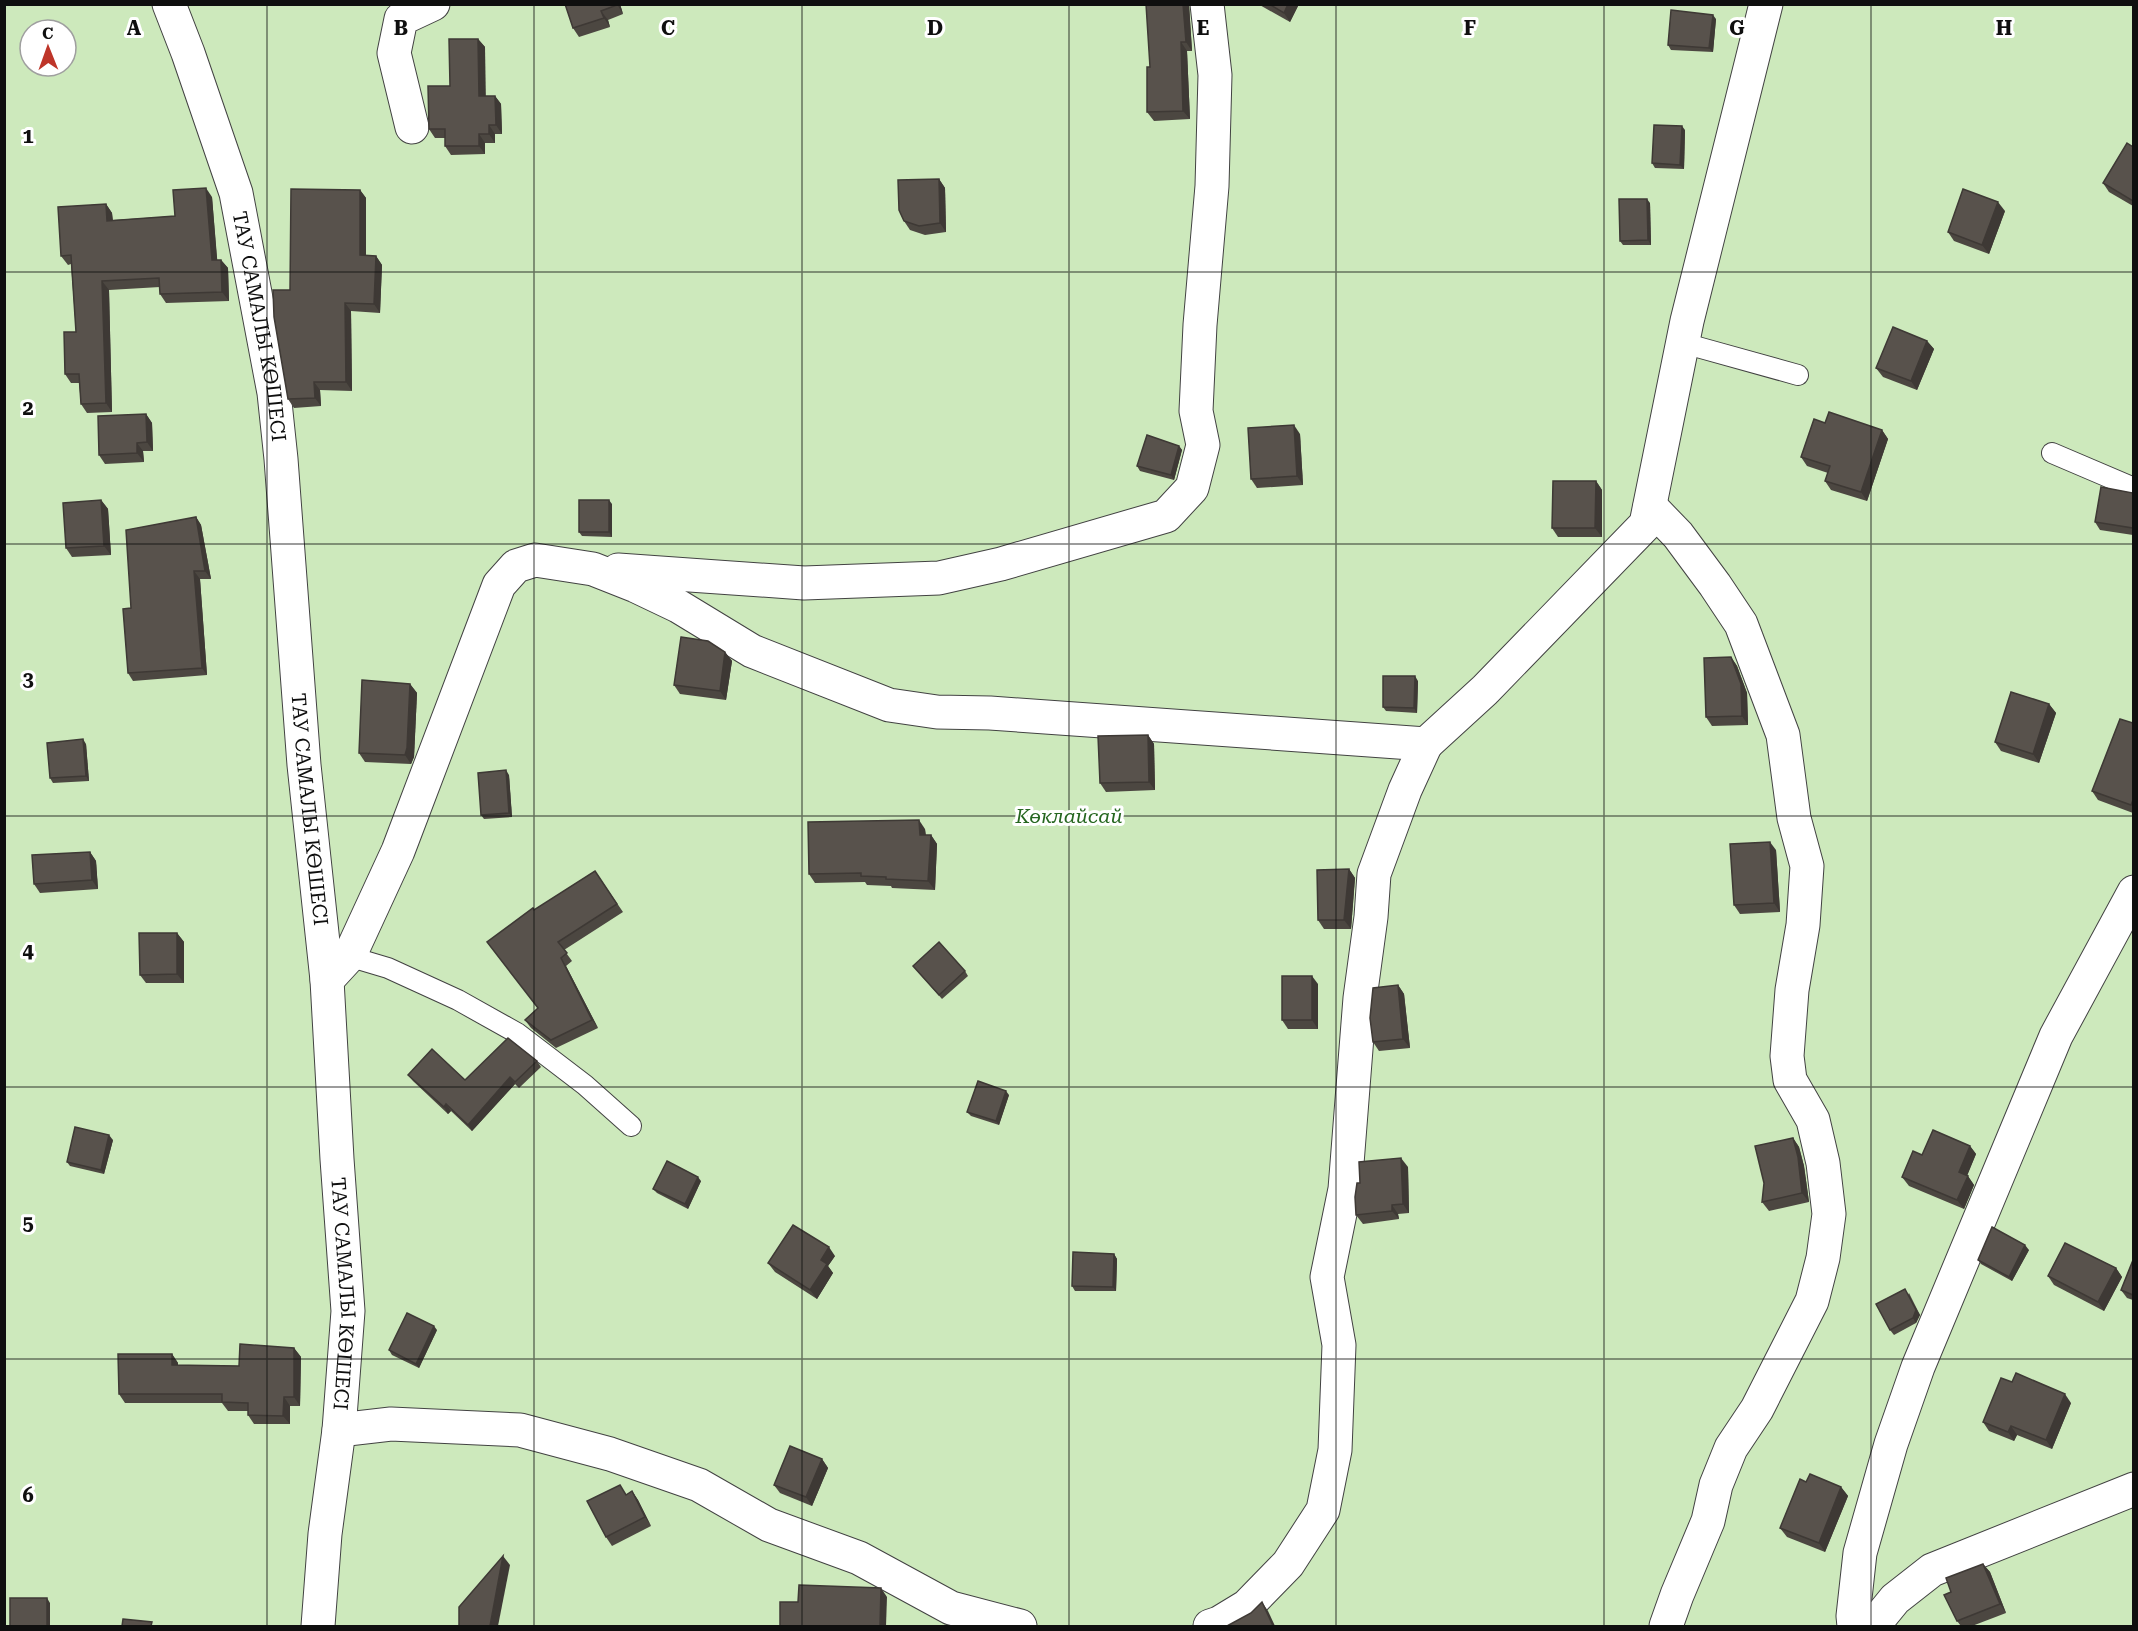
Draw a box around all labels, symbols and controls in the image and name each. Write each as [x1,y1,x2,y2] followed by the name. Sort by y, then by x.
[127,16,142,40] text: A
[394,16,408,40] text: B
[661,16,675,40] text: C
[927,16,943,40] text: D
[1197,16,1210,40] text: E
[1464,16,1476,40] text: F
[1729,16,1745,40] text: G
[1996,16,2012,40] text: H
[18,18,78,78] north arrow
[42,24,54,43] text: С
[22,124,34,148] text: 1
[228,209,291,443] street label: ТАУ САМАЛЫ КӨШЕСІ
[22,396,34,420] text: 2
[22,667,34,691] text: 3
[287,692,333,927] street label: ТАУ САМАЛЫ КӨШЕСІ
[1015,804,1122,828] park label: Көклайсай
[22,939,34,963] text: 4
[326,1176,361,1411] street label: ТАУ САМАЛЫ КӨШЕСІ
[22,1211,34,1235] text: 5
[22,1483,34,1507] text: 6

